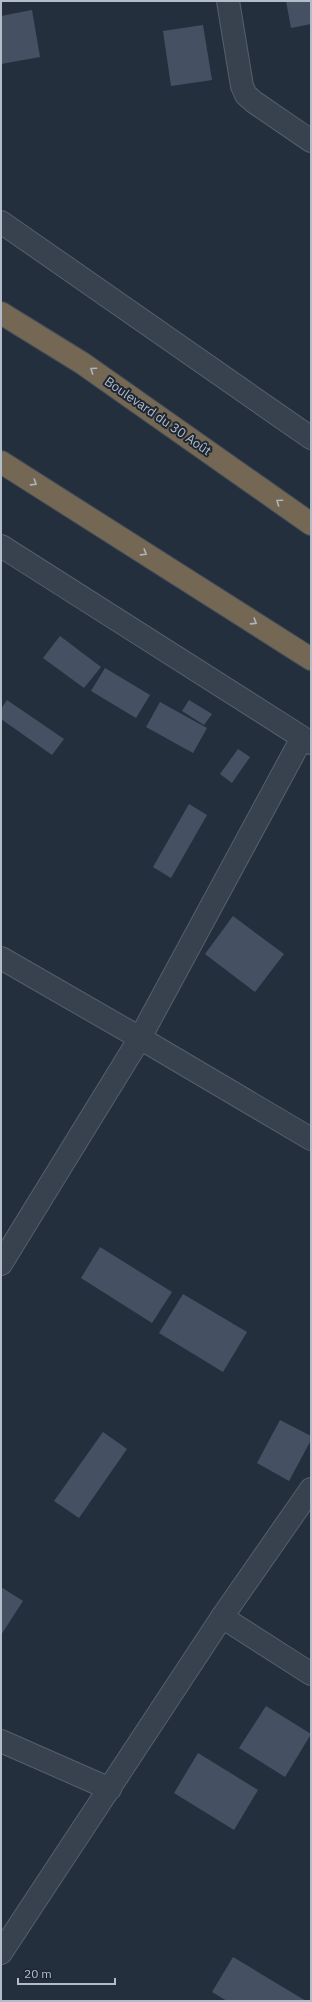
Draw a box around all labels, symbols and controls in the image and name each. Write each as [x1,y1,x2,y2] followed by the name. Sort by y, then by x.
[90,367,97,375] one-way arrow
[101,373,215,459] street label: Boulevard du 30 Août
[30,479,37,486] one-way arrow
[276,499,283,507] one-way arrow
[140,548,147,556] one-way arrow
[249,618,256,625] one-way arrow
[18,1960,115,1986] scale bar
[24,1966,52,1981] text: 20 m

